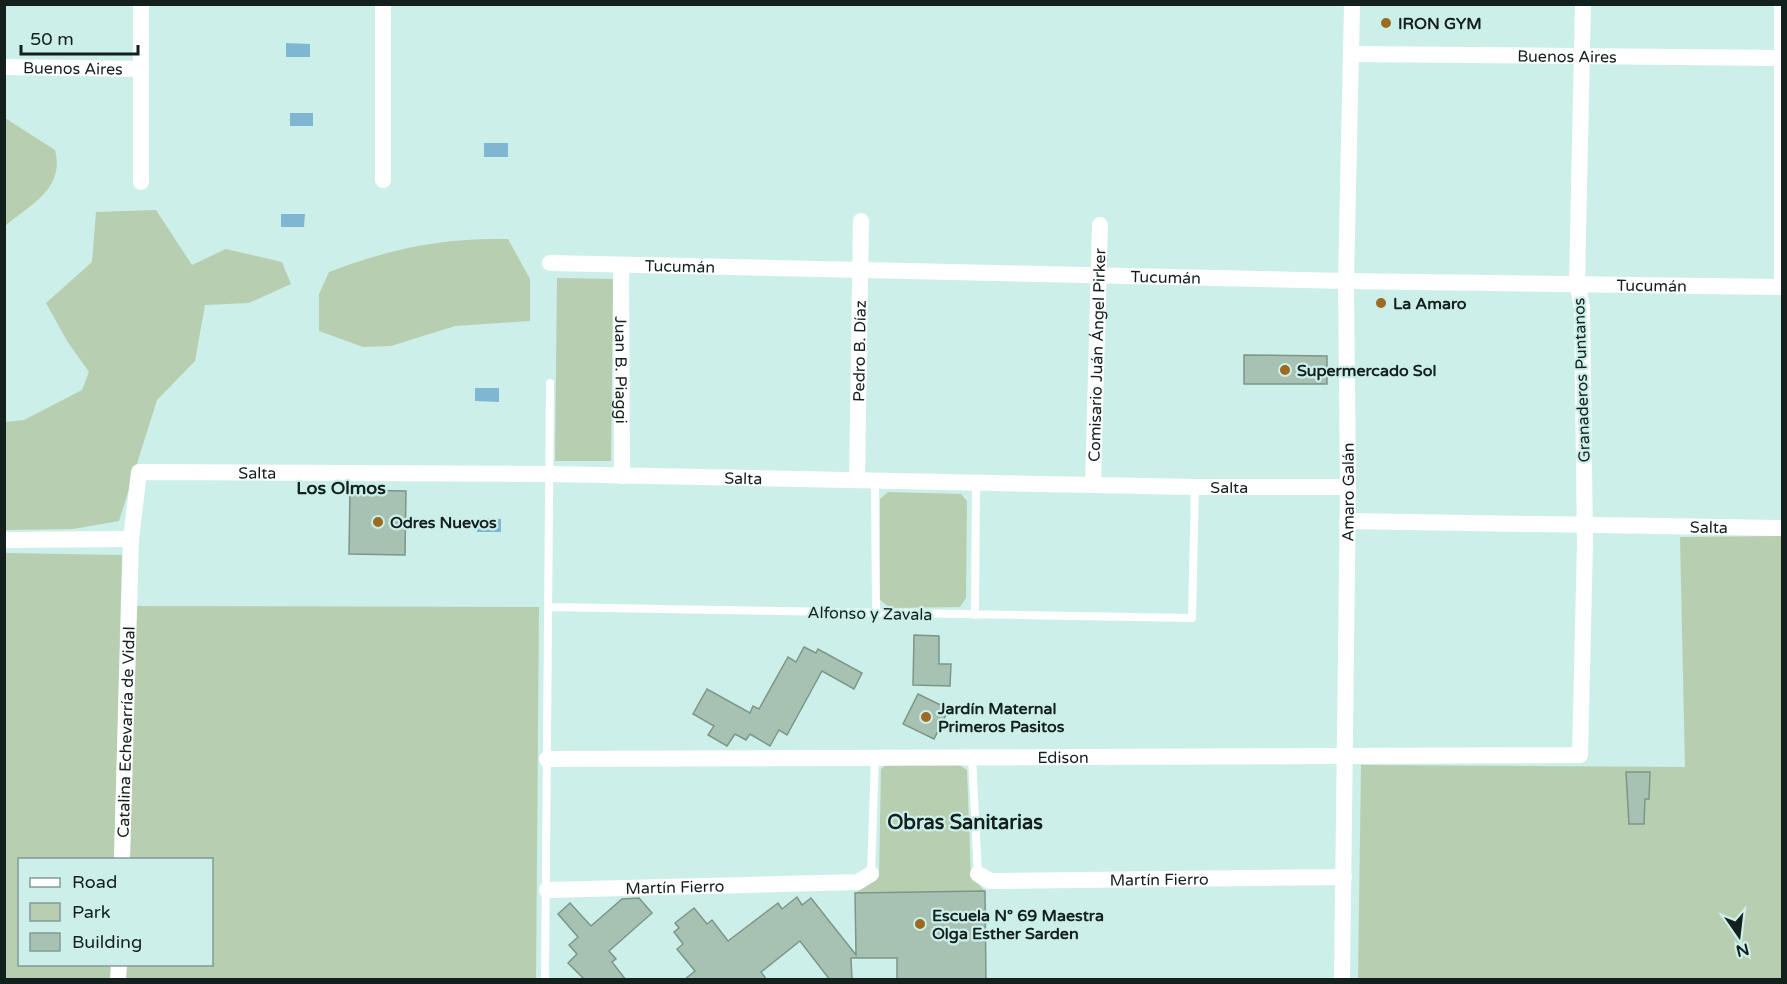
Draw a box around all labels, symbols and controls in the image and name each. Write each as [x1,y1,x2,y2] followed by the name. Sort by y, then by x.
[1398,14,1482,34] place label: IRON GYM
[1379,16,1393,30] marker: IRON GYM
[21,18,138,56] scale bar
[30,28,74,50] text: 50 m
[1517,47,1617,67] street label: Buenos Aires
[23,58,123,80] street label: Buenos Aires
[1085,247,1110,462] street label: Comisario Juán Ángel Pirker
[645,256,715,278] street label: Tucumán
[1130,267,1201,289] street label: Tucumán
[1616,276,1687,297] street label: Tucumán
[1393,294,1467,314] place label: La Amaro
[1374,296,1388,310] marker: La Amaro
[1569,297,1595,463] street label: Granaderos Puntanos
[849,300,871,402] street label: Pedro B. Díaz
[610,316,631,424] street label: Juan B. Piaggi
[1297,361,1436,381] place label: Supermercado Sol
[1278,363,1292,377] marker: Supermercado Sol
[1338,442,1359,542] street label: Amaro Galán
[238,463,276,484] street label: Salta
[724,469,763,489] street label: Salta
[296,477,386,499] district label: Los Olmos
[1210,478,1248,498] street label: Salta
[390,513,497,533] place label: Odres Nuevos
[371,515,385,529] marker: Odres Nuevos
[1690,518,1728,538] street label: Salta
[807,603,932,625] street label: Alfonso y Zavala
[114,626,140,838] street label: Catalina Echevarría de Vidal
[937,699,1065,737] place label: Jardín Maternal Primeros Pasitos
[919,710,933,724] marker: Jardín Maternal Primeros Pasitos
[1037,748,1089,768] street label: Edison
[887,811,1043,835] district label: Obras Sanitarias
[18,858,213,966] legend
[1109,870,1209,891] street label: Martín Fierro
[72,871,117,893] text: Road
[625,876,725,899] street label: Martín Fierro
[72,901,111,923] text: Park
[932,906,1104,944] place label: Escuela N° 69 Maestra Olga Esther Sarden
[1709,906,1769,966] north arrow
[913,917,927,931] marker: Escuela N° 69 Maestra Olga Esther Sarden
[72,931,142,953] text: Building
[1734,938,1751,961] text: N

